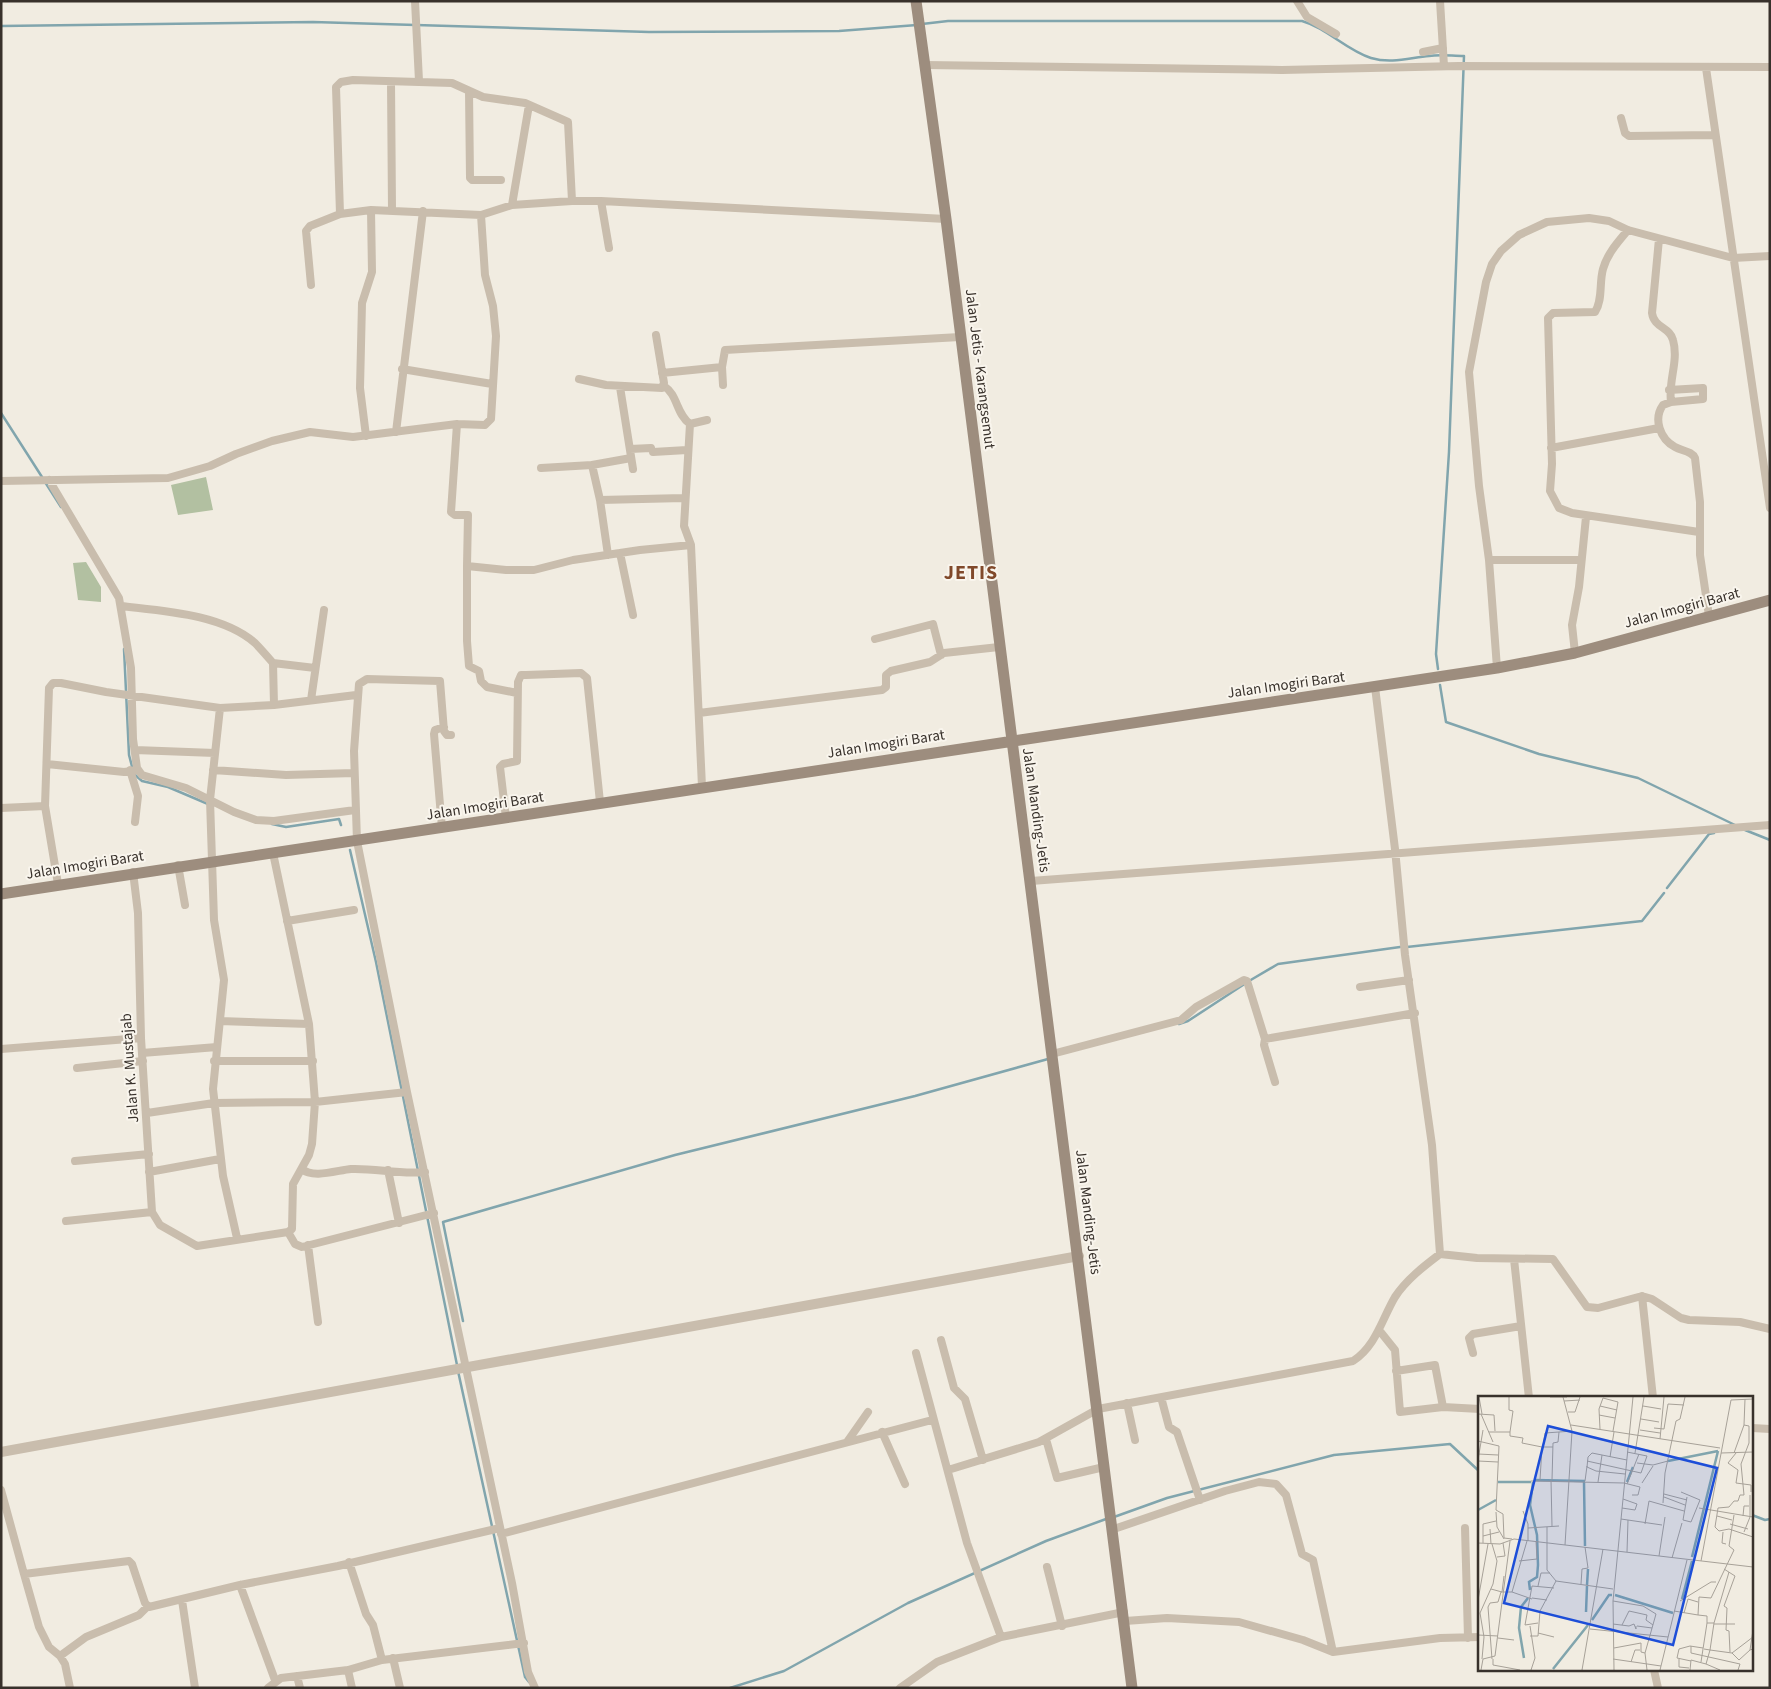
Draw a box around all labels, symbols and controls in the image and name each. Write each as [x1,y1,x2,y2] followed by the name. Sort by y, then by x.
[960,288,1000,450] street label: Jalan Jetis - Karangsemut
[944,559,998,587] district label: JETIS
[1622,583,1742,633] street label: Jalan Imogiri Barat
[1226,666,1346,704] street label: Jalan Imogiri Barat
[826,724,946,764] street label: Jalan Imogiri Barat
[1017,746,1055,874] street label: Jalan Manding-Jetis
[425,786,545,826] street label: Jalan Imogiri Barat
[25,845,145,885] street label: Jalan Imogiri Barat
[116,1013,144,1123] street label: Jalan K. Mustajab
[1070,1148,1106,1276] street label: Jalan Manding-Jetis
[1478,1396,1754,1672] inset map

